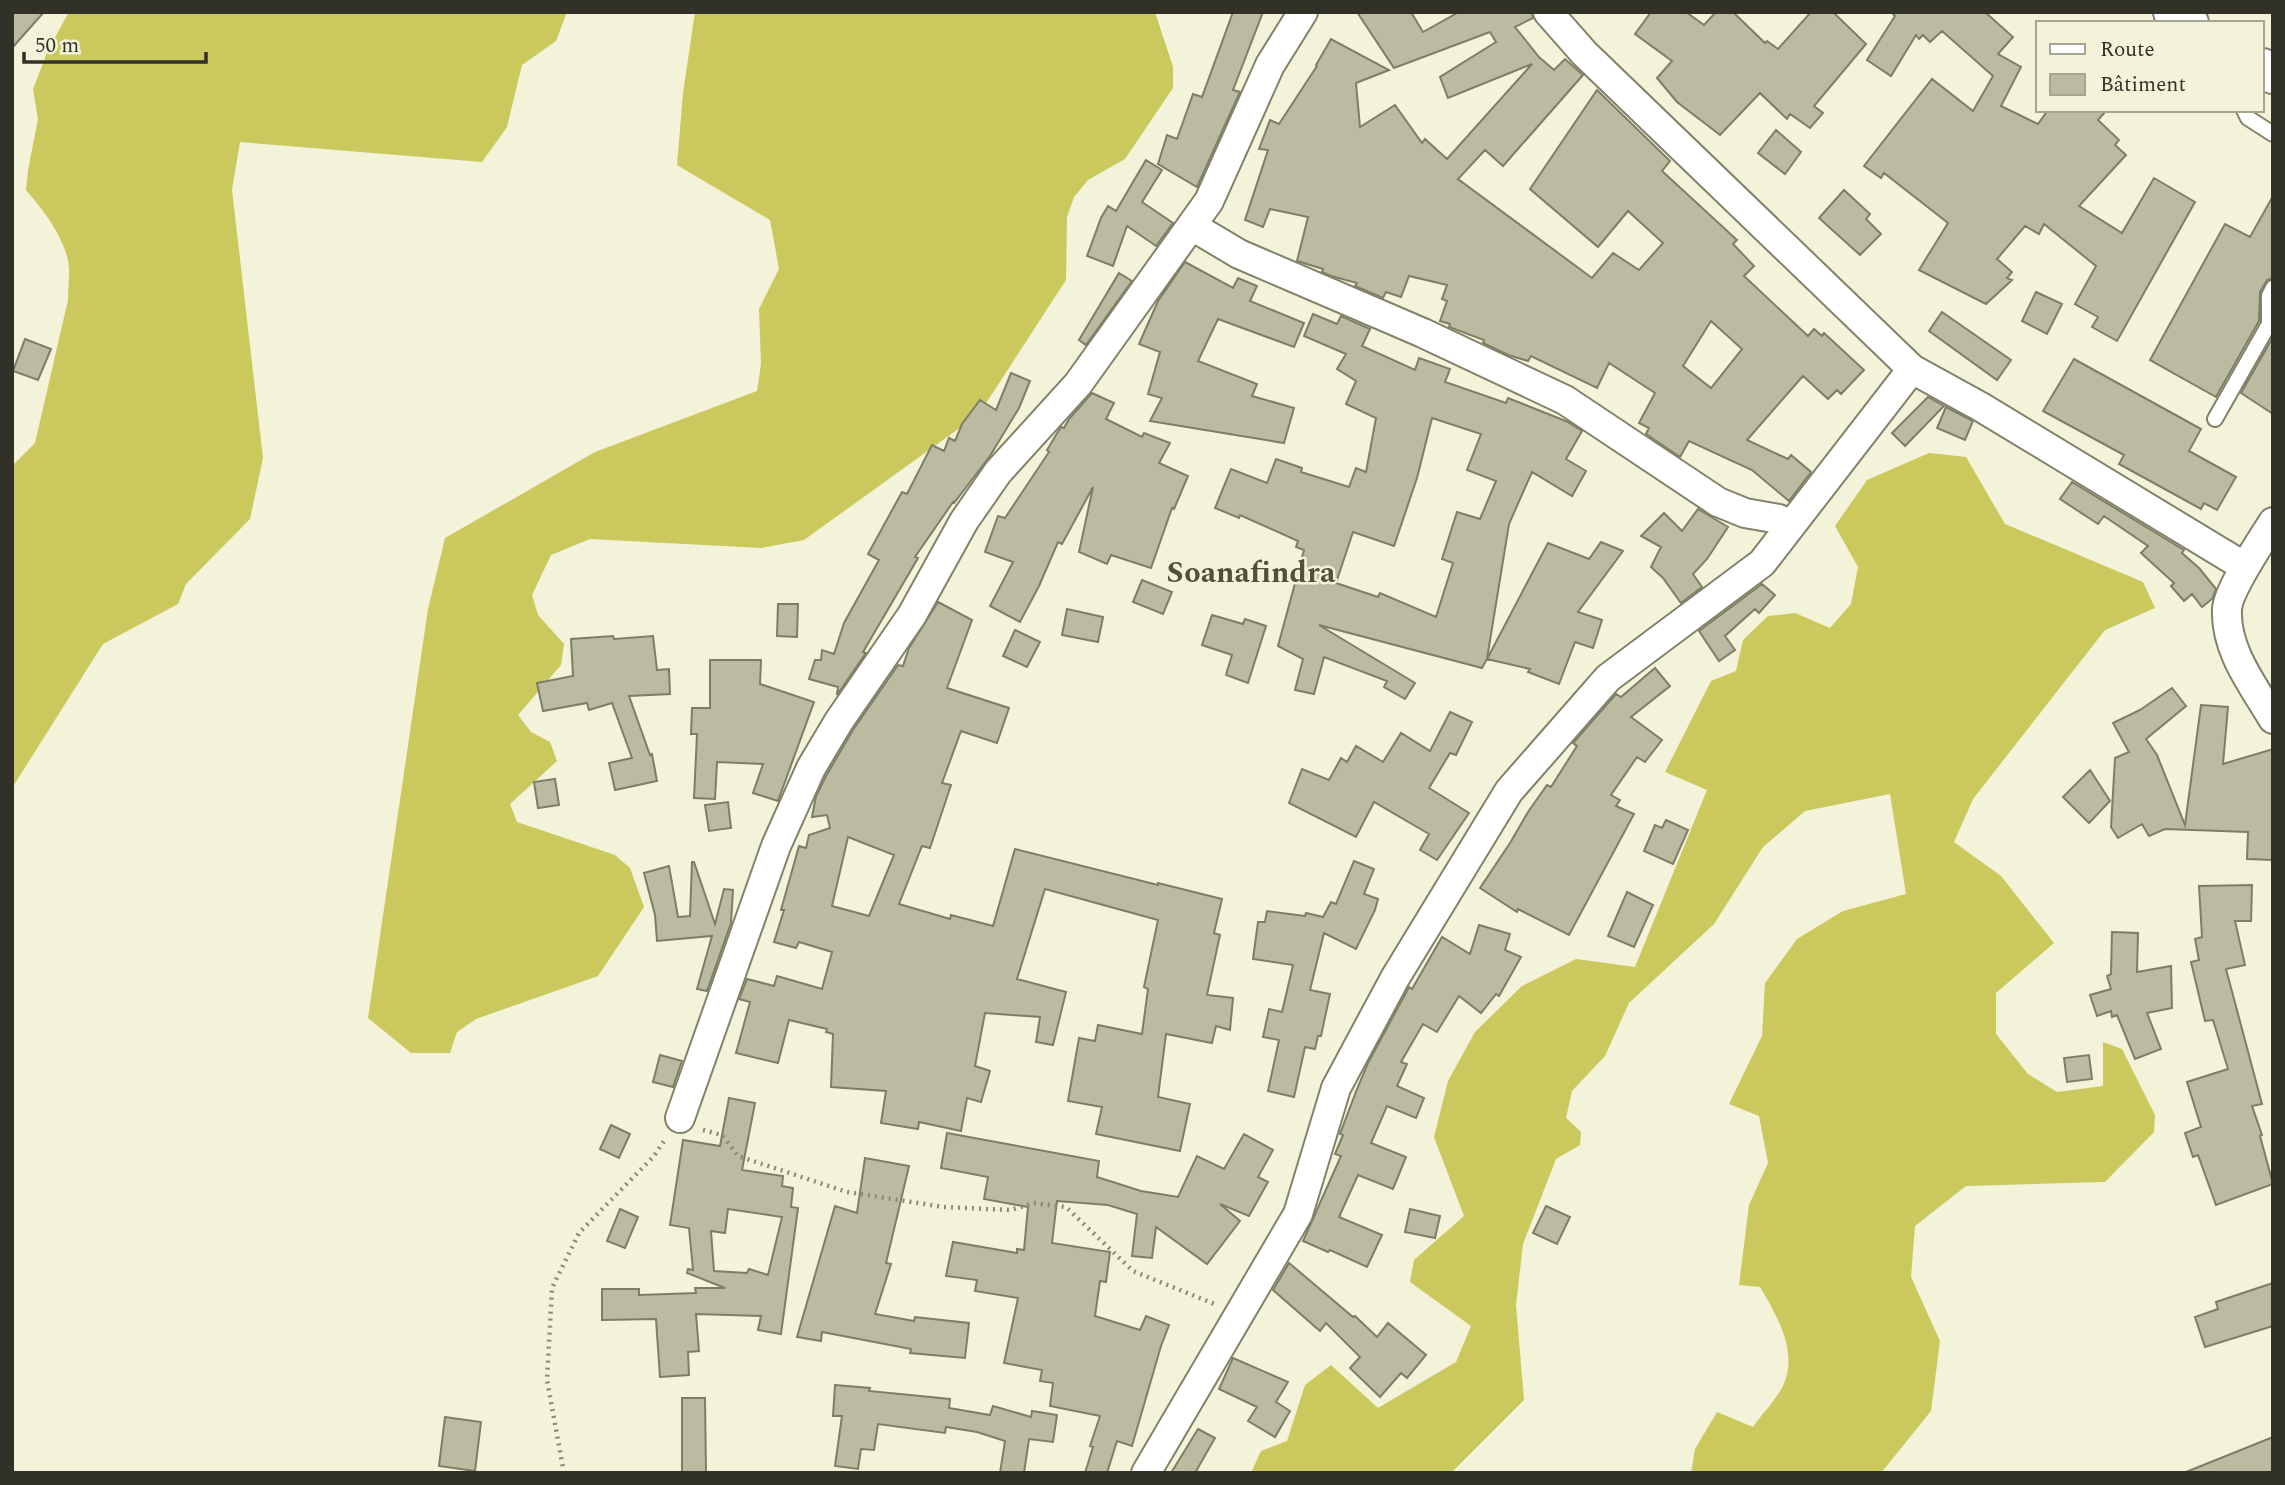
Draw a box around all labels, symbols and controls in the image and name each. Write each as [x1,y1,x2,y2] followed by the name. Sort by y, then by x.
[24,21,206,65] scale bar
[2036,21,2264,112] legend
[35,30,79,62] text: 50 m
[2100,34,2155,66] text: Route
[2100,69,2186,101] text: Bâtiment
[1167,550,1336,596] district label: Soanafindra

